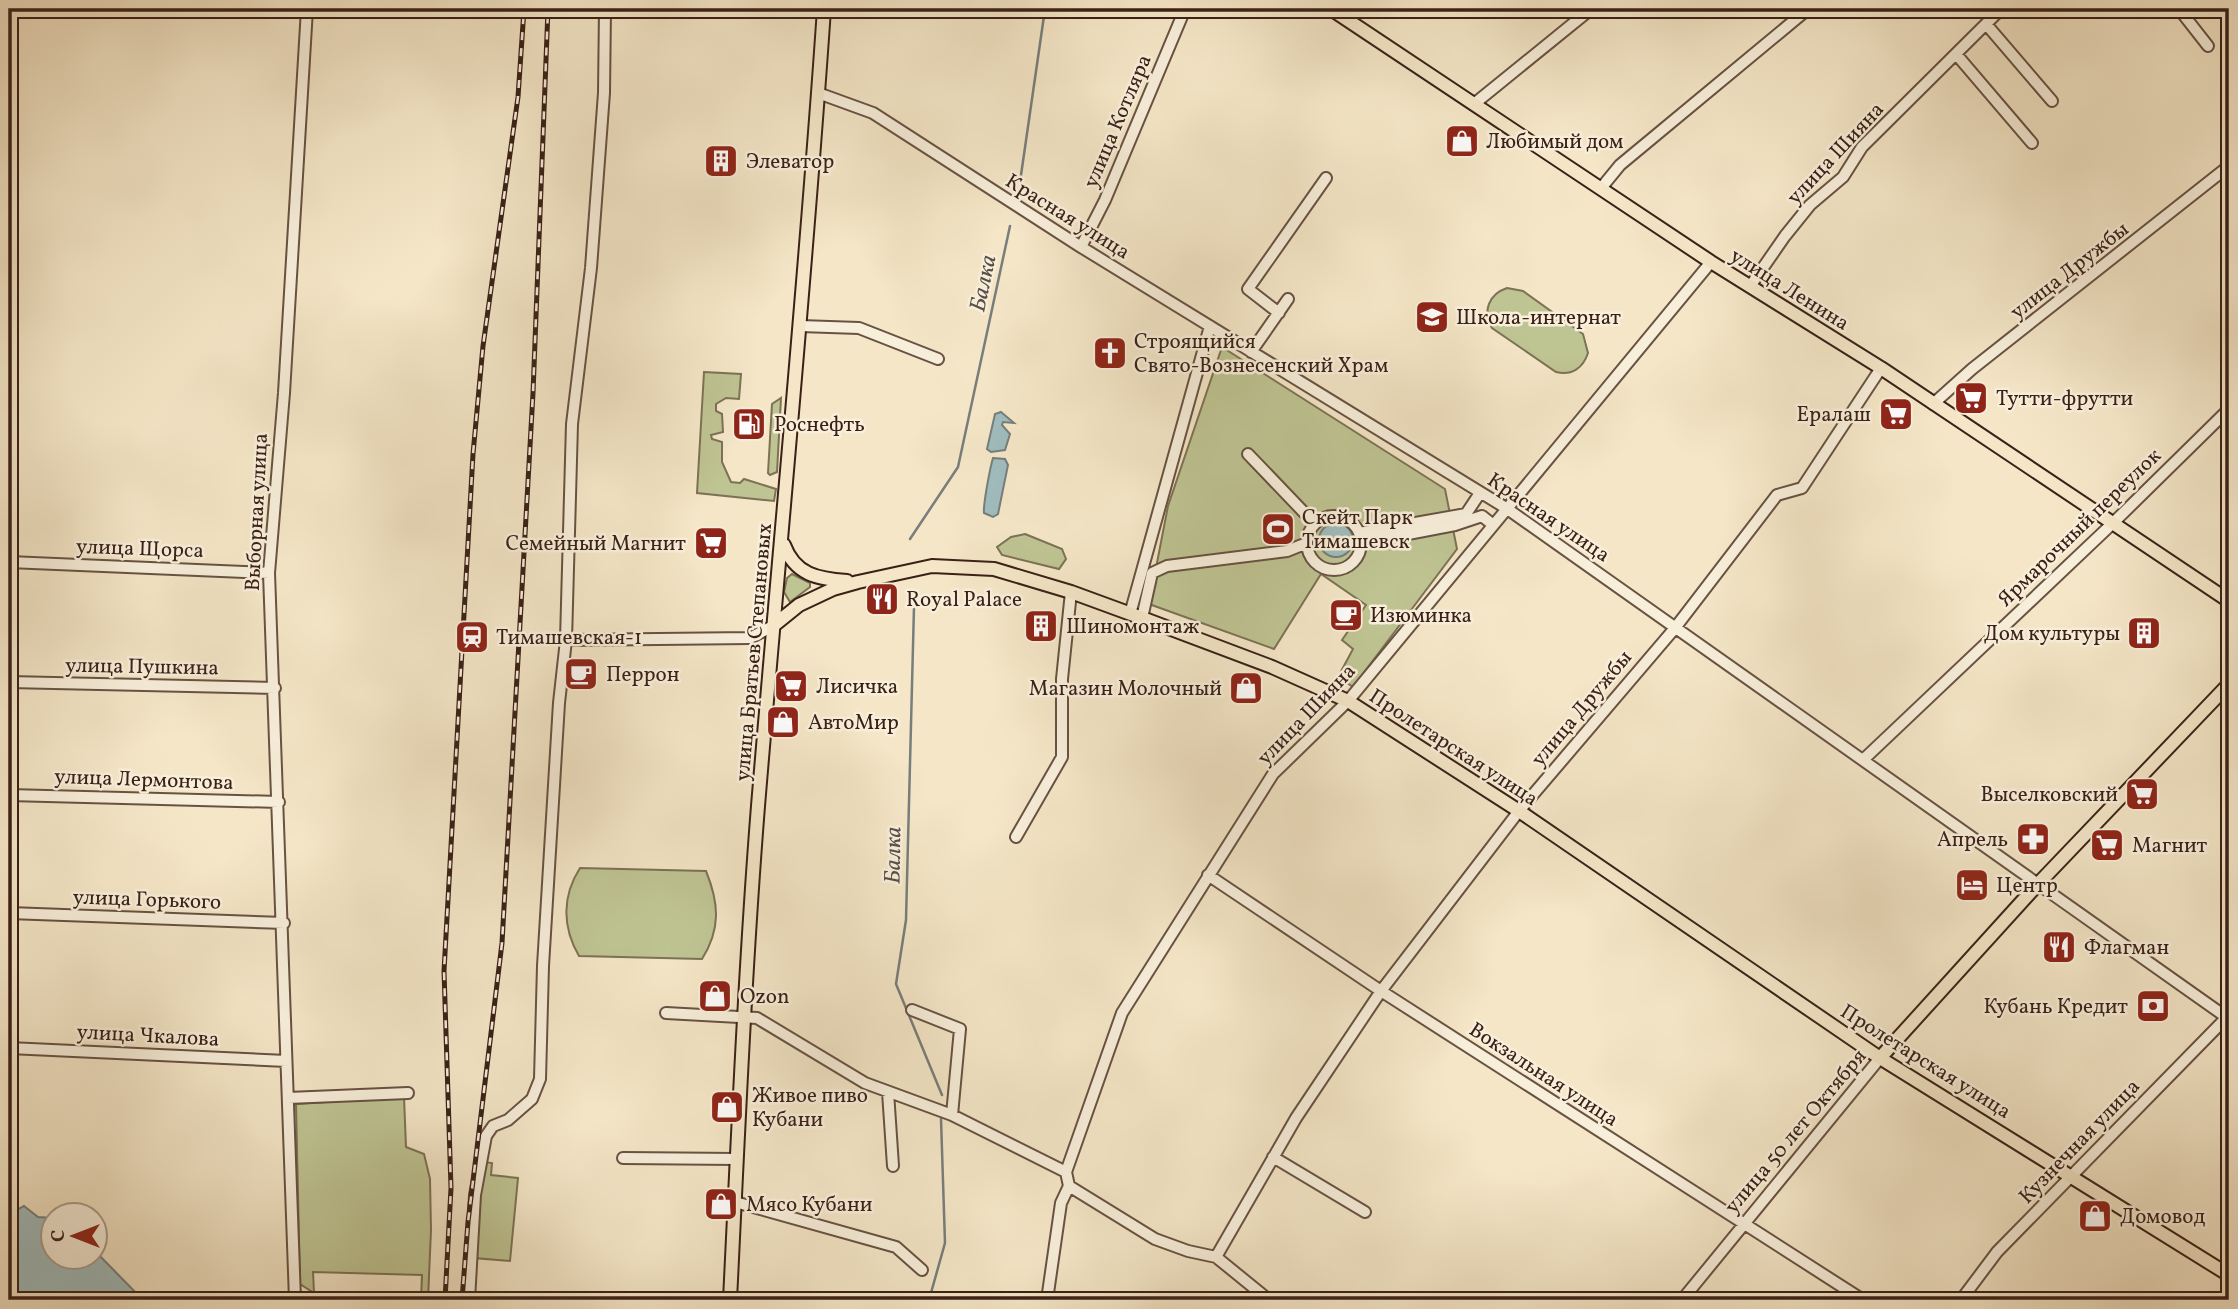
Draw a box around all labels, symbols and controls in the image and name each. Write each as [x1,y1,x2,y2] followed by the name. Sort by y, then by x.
[1077,50,1160,193] street label: улица Котляра
[1781,96,1891,212] street label: улица Шияна
[1443,122,1481,160] shop icon: Любимый дом
[1486,128,1623,157] place label: Любимый дом
[702,142,740,180] building icon: Элеватор
[746,148,834,177] place label: Элеватор
[999,167,1135,267] street label: Красная улица
[2004,215,2136,327] street label: улица Дружбы
[1724,242,1854,339] street label: улица Ленина
[962,252,1006,315] water label: Балка
[1413,298,1451,336] school or university icon: Школа-интернат
[1456,304,1621,333] place label: Школа-интернат
[1134,328,1388,381] place label: Строящийся Свято-Вознесенский Храм
[1091,334,1129,372] church icon: Строящийся Свято-Вознесенский Храм
[1952,379,1990,417] supermarket icon: Тутти-фрутти
[1996,385,2134,414] place label: Тутти-фрутти
[1877,395,1915,433] supermarket icon: Ералаш
[1797,401,1871,430] place label: Ералаш
[730,405,768,443] fuel station icon: Роснефть
[774,411,865,440] place label: Роснефть
[239,432,276,592] street label: Выборная улица
[1992,442,2168,614] street label: Ярмарочный переулок
[1481,466,1615,570] street label: Красная улица
[1302,504,1413,557] place label: Скейт Парк Тимашевск
[1259,510,1297,548] sports icon: Скейт Парк Тимашевск
[729,522,780,782] street label: улица Братьев Степановых
[692,524,730,562] supermarket icon: Семейный Магнит
[505,530,686,559] place label: Семейный Магнит
[76,533,204,566] street label: улица Щорса
[863,580,901,618] restaurant icon: Royal Palace
[906,586,1022,615] place label: Royal Palace
[1327,596,1365,634] cafe icon: Изюминка
[1370,602,1472,631] place label: Изюминка
[1022,607,1060,645] building icon: Шиномонтаж
[1066,613,1200,642] place label: Шиномонтаж
[2125,614,2163,652] building icon: Дом культуры
[453,618,491,656] station icon: Тимашевская-1
[1984,620,2120,649] place label: Дом культуры
[496,624,642,653] place label: Тимашевская-1
[1525,644,1640,773] street label: улица Дружбы
[65,652,219,683] street label: улица Пушкина
[562,655,600,693] cafe icon: Перрон
[1251,658,1363,772] street label: улица Шияна
[606,661,680,690] place label: Перрон
[772,667,810,705] supermarket icon: Лисичка
[1227,669,1265,707] shop icon: Магазин Молочный
[816,673,898,702] place label: Лисичка
[1029,675,1222,704] place label: Магазин Молочный
[1363,683,1543,814] street label: Пролетарская улица
[764,703,802,741] shop icon: АвтоМир
[808,709,899,738] place label: АвтоМир
[54,763,234,798] street label: улица Лермонтова
[2123,775,2161,813] supermarket icon: Выселковский
[1980,781,2118,810] place label: Выселковский
[2014,820,2052,858] pharmacy icon: Апрель
[878,826,910,884] water label: Балка
[1937,826,2008,855] place label: Апрель
[2088,826,2126,864] supermarket icon: Магнит
[2132,832,2208,861] place label: Магнит
[1953,866,1991,904] hotel icon: Центр
[1996,872,2058,901] place label: Центр
[72,883,222,918] street label: улица Горького
[2040,928,2078,966] restaurant icon: Флагман
[2084,934,2169,963] place label: Флагман
[696,977,734,1015] shop icon: Ozon
[740,983,790,1012] place label: Ozon
[2134,987,2172,1025] bank icon: Кубань Кредит
[1983,993,2128,1022] place label: Кубань Кредит
[1834,998,2016,1127] street label: Пролетарская улица
[1463,1016,1624,1134] street label: Вокзальная улица
[76,1018,220,1055] street label: улица Чкалова
[1718,1043,1874,1221] street label: улица 50 лет Октября
[2013,1073,2147,1211] street label: Кузнечная улица
[752,1082,868,1135] place label: Живое пиво Кубани
[708,1088,746,1126] shop icon: Живое пиво Кубани
[702,1185,740,1223] shop icon: Мясо Кубани
[746,1191,873,1220] place label: Мясо Кубани
[2076,1197,2114,1235] shop icon: Домовод
[38,1200,108,1270] north arrow
[2120,1203,2205,1232] place label: Домовод
[46,1230,72,1242] text: С

